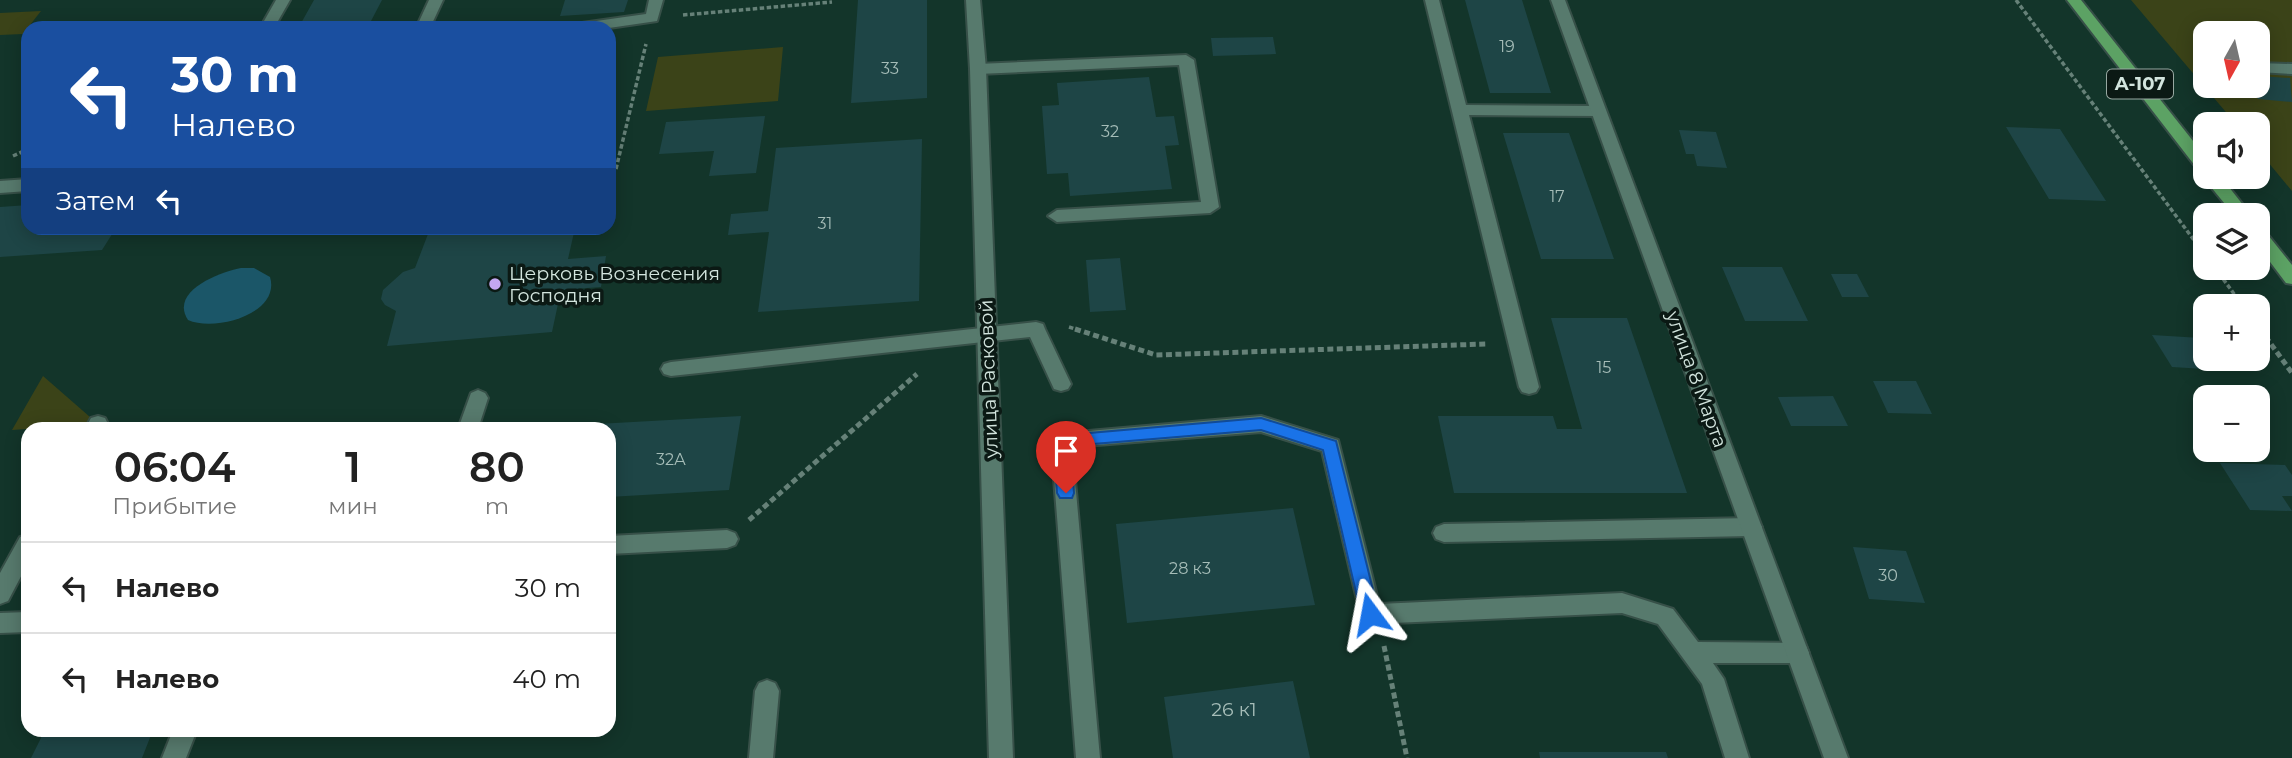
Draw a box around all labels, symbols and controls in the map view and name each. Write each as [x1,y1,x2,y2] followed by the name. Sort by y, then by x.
[2193,21,2270,98] north arrow
[2193,21,2270,462] map controls
[1499,37,1515,56] house number: 19
[171,45,299,104] text: 30 m
[56,49,147,140] icon: left
[881,59,899,78] house number: 33
[2107,70,2173,98] road number: А-107
[171,105,296,144] text: Налево
[2193,112,2270,189] button: sound
[1101,122,1119,141] house number: 32
[150,182,188,220] icon: left
[56,185,136,217] text: Затем
[1549,187,1565,206] house number: 17
[2193,203,2270,280] button: layers
[818,214,832,233] house number: 31
[509,262,720,307] place label: Церковь Вознесения Господня
[487,276,503,292] marker: Церковь Вознесения Господня
[2193,294,2270,371] button: +
[974,299,1003,460] street label: улица Расковой
[1661,307,1732,451] street label: улица 8 Марта
[1597,358,1611,377] house number: 15
[2193,385,2270,462] button: −
[1036,421,1096,493] pin
[1047,432,1085,470] icon: arrive
[114,441,235,493] text: 06:04
[345,441,361,493] text: 1
[469,441,525,493] text: 80
[656,450,686,469] house number: 32А
[112,492,237,520] text: Прибытие
[328,492,378,520] text: мин
[485,492,509,520] text: m
[1169,559,1211,578] house number: 28 к3
[1878,566,1898,585] house number: 30
[56,569,94,607] icon: left
[115,572,219,604] text: Налево
[515,572,581,604] text: 30 m
[1333,577,1407,651] position arrow
[56,660,94,698] icon: left
[115,663,219,695] text: Налево
[512,663,581,695] text: 40 m
[1211,698,1257,721] house number: 26 к1

